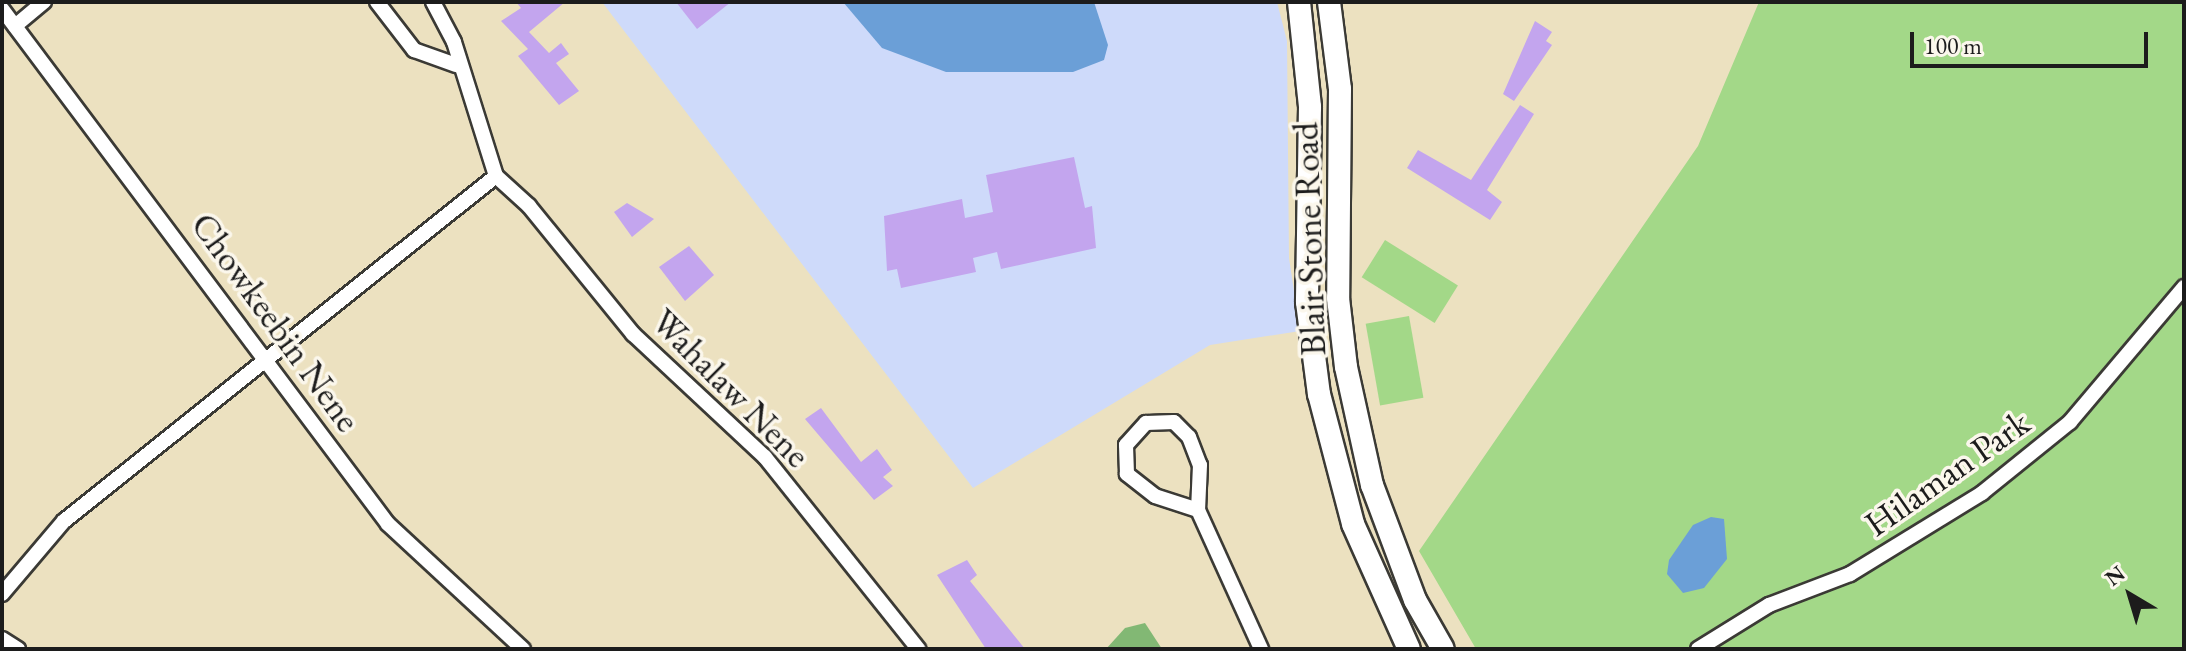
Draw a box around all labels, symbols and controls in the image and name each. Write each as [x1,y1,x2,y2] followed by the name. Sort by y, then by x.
[1914,16,2152,66] scale bar
[1924,30,1982,61] text: 100 m
[1283,121,1335,357] street label: Blair Stone Road
[182,204,370,440] street label: Chowkeebin Nene
[643,300,819,476] street label: Wahalaw Nene
[1856,401,2038,545] street label: Hilaman Park
[2090,555,2170,635] north arrow
[2099,559,2131,593] text: N

